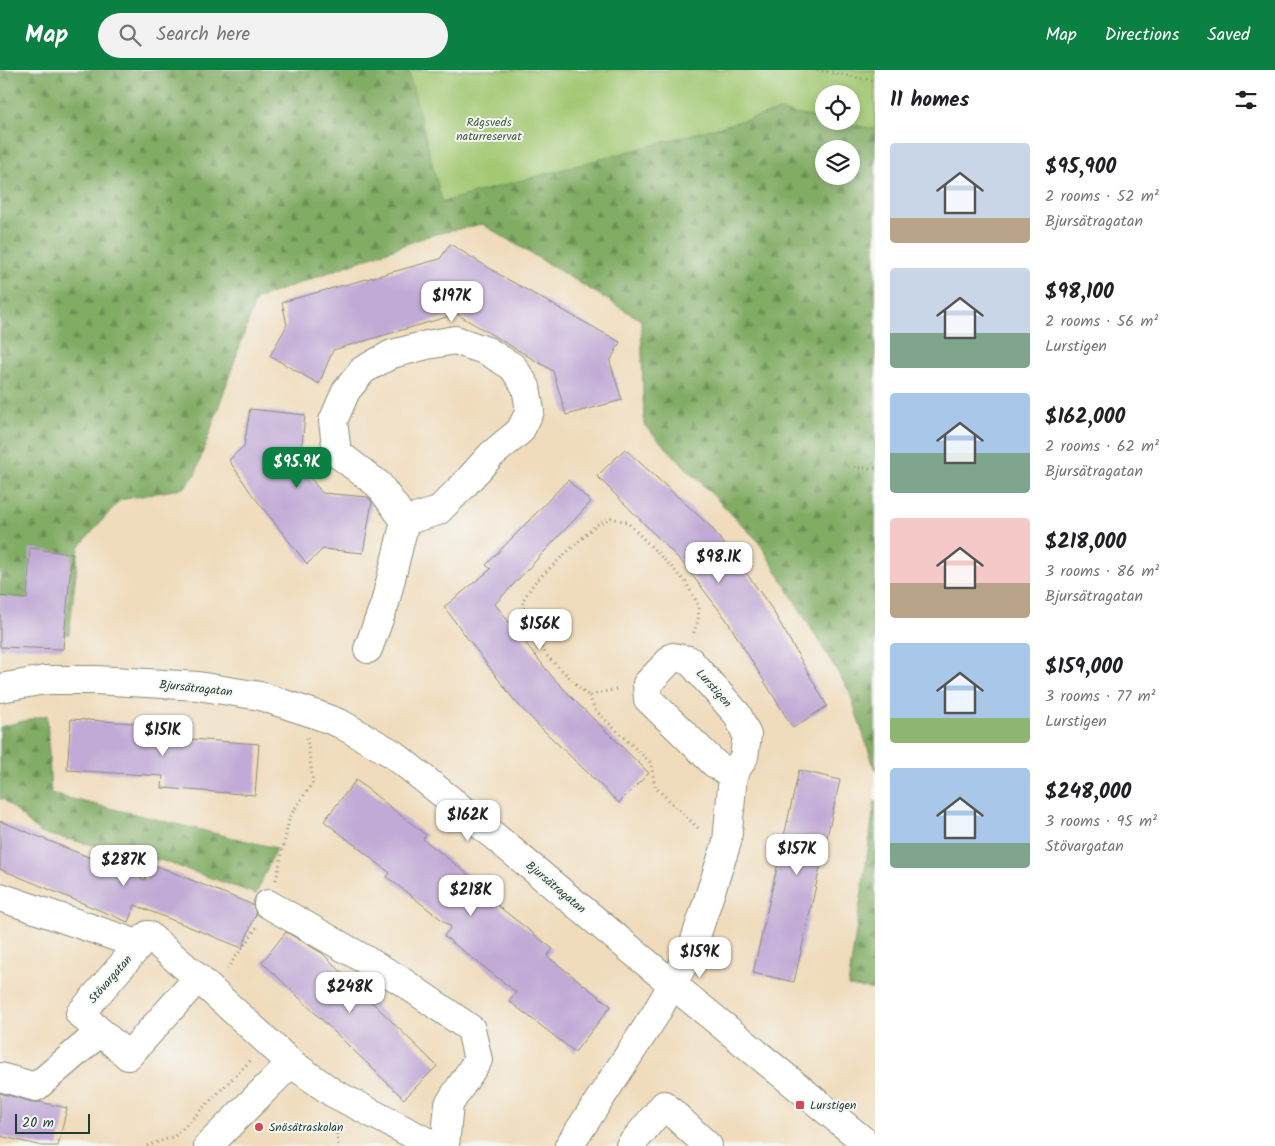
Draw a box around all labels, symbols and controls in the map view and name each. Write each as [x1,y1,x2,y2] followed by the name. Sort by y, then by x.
[98,13,448,58] search box
[25,16,68,55] text: Map
[156,20,250,50] text: Search here
[116,21,144,49] icon: search
[1045,21,1077,50] text: Map
[1105,21,1179,50] text: Directions
[1207,21,1250,50] text: Saved
[890,84,969,117] text: 11 homes
[815,85,860,185] map controls
[815,85,860,130] button: locate
[1232,86,1260,114] icon: filters
[456,113,522,146] park label: Rågsveds naturreservat
[815,140,860,185] button: layers
[1045,151,1116,184] text: $95,900
[930,163,990,223] icon: home
[1045,184,1159,209] text: 2 rooms · 52 m²
[1045,209,1143,234] text: Bjursätragatan
[1045,276,1114,309] text: $98,100
[417,280,487,323] pin: $197K
[432,284,472,309] text: $197K
[930,288,990,348] icon: home
[1045,309,1158,334] text: 2 rooms · 56 m²
[1045,334,1107,359] text: Lurstigen
[1045,401,1125,434] text: $162,000
[930,413,990,473] icon: home
[1045,434,1159,459] text: 2 rooms · 62 m²
[256,446,338,489] pin: $95.9K
[273,450,321,475] text: $95.9K
[1045,459,1143,484] text: Bjursätragatan
[1045,526,1126,559] text: $218,000
[930,538,990,598] icon: home
[678,542,760,584] pin: $98.1K
[696,545,742,570] text: $98.1K
[1045,559,1159,584] text: 3 rooms · 86 m²
[1045,584,1143,609] text: Bjursätragatan
[505,608,575,651] pin: $156K
[520,612,560,637] text: $156K
[1045,651,1123,684] text: $159,000
[930,663,990,723] icon: home
[691,665,736,712] street label: Lurstigen
[158,675,233,702] street label: Bjursätragatan
[1045,684,1155,709] text: 3 rooms · 77 m²
[1045,709,1107,734] text: Lurstigen
[128,714,198,757] pin: $151K
[145,718,181,743] text: $151K
[1045,776,1131,809] text: $248,000
[930,788,990,848] icon: home
[433,800,503,842] pin: $162K
[447,803,489,828] text: $162K
[1045,809,1157,834] text: 3 rooms · 95 m²
[762,834,832,876] pin: $157K
[1045,834,1124,859] text: Stövargatan
[777,837,817,862] text: $157K
[89,844,159,887] pin: $287K
[101,848,147,873] text: $287K
[521,856,590,918] street label: Bjursätragatan
[436,874,506,917] pin: $218K
[450,878,492,903] text: $218K
[665,936,735,979] pin: $159K
[680,940,720,965] text: $159K
[84,951,137,1008] street label: Stövargatan
[315,972,385,1014] pin: $248K
[327,975,373,1000] text: $248K
[810,1096,856,1115] place label: Lurstigen
[794,1099,806,1111] marker: Lurstigen
[15,1111,90,1134] scale bar
[22,1112,54,1134] text: 20 m
[269,1118,343,1137] place label: Snösätraskolan
[253,1121,265,1133] marker: Snösätraskolan

